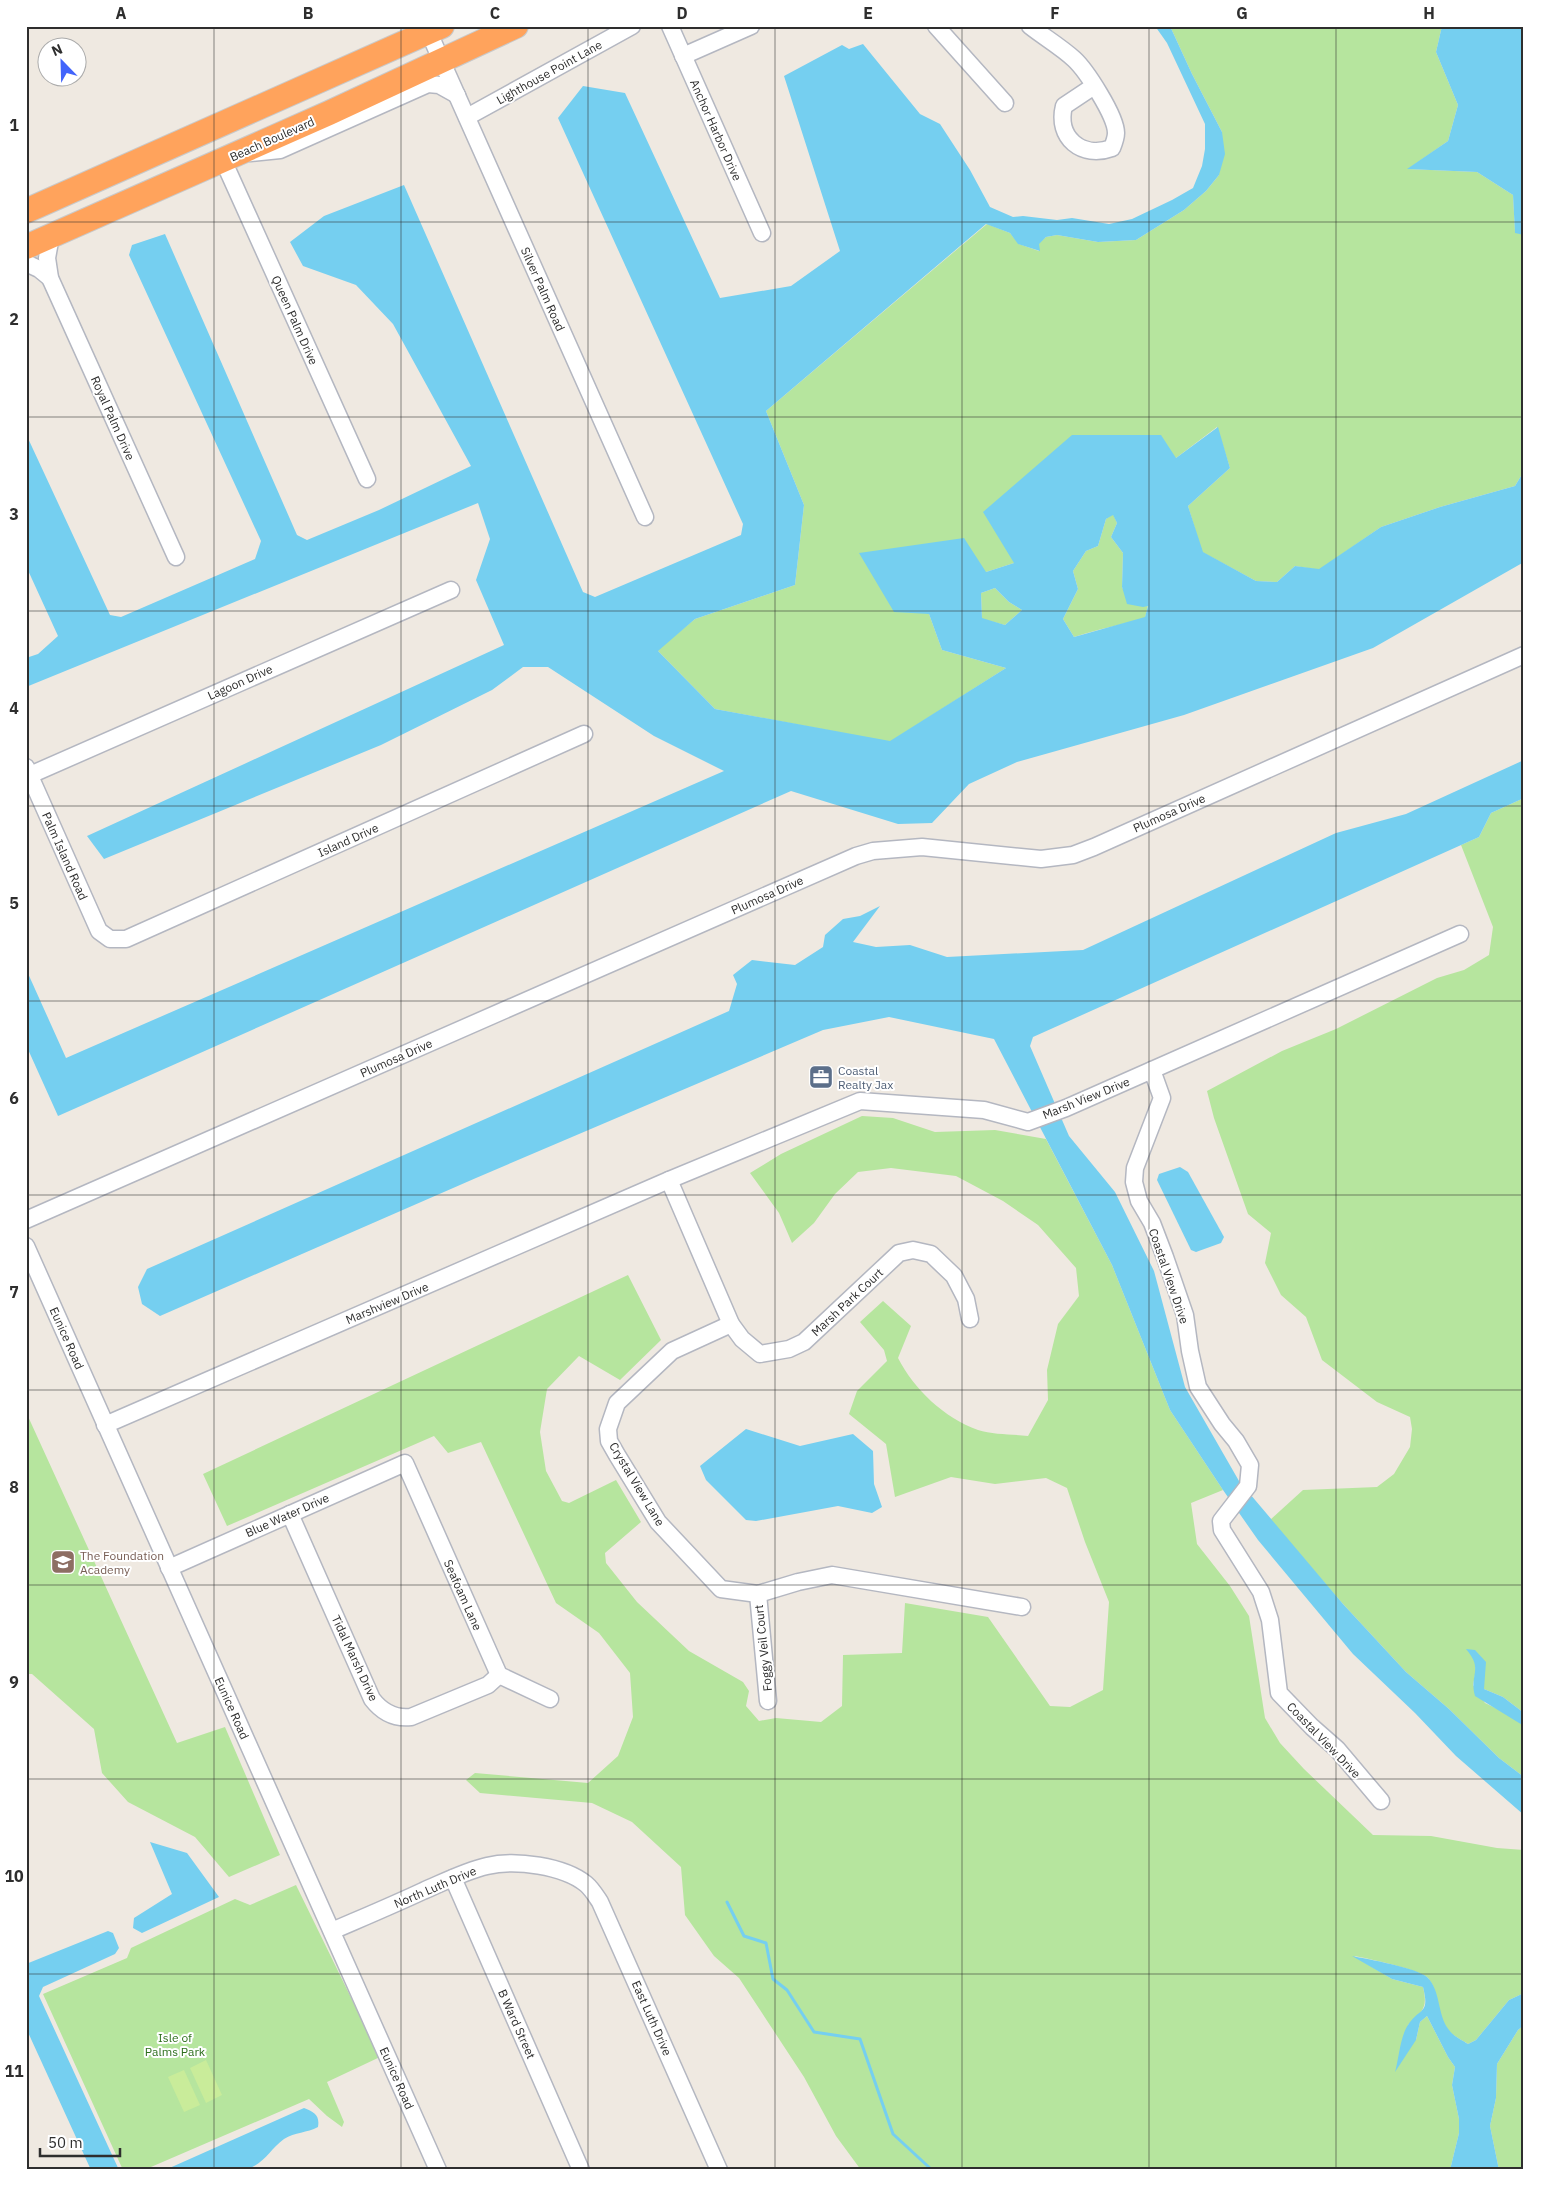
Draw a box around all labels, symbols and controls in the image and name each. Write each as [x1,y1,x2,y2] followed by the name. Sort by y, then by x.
[116,3,127,23] text: A
[303,3,314,23] text: B
[490,3,500,23] text: C
[676,3,688,23] text: D
[863,3,873,23] text: E
[1050,3,1060,23] text: F
[1236,3,1248,23] text: G
[1423,3,1435,23] text: H
[494,37,605,107] street label: Lighthouse Point Lane
[38,38,88,88] north arrow
[49,40,65,60] text: N
[687,77,745,183] street label: Anchor Harbor Drive
[227,114,317,164] street label: Beach Boulevard
[9,115,19,135] text: 1
[518,245,568,333] street label: Silver Palm Road
[269,273,322,367] street label: Queen Palm Drive
[9,309,19,329] text: 2
[88,374,138,463] street label: Royal Palm Drive
[9,504,19,524] text: 3
[205,661,275,703] street label: Lagoon Drive
[9,698,19,718] text: 4
[1131,790,1208,836] street label: Plumosa Drive
[39,810,91,902] street label: Palm Island Road
[315,820,381,860] street label: Island Drive
[729,872,806,918] street label: Plumosa Drive
[9,893,19,913] text: 5
[358,1035,435,1081] street label: Plumosa Drive
[838,1063,893,1092] place label: Coastal Realty Jax
[808,1064,834,1090] office icon: Coastal Realty Jax
[1040,1074,1132,1122] street label: Marsh View Drive
[9,1088,19,1108] text: 6
[1146,1226,1192,1326] street label: Coastal View Drive
[808,1265,886,1339] street label: Marsh Park Court
[343,1279,431,1327] street label: Marshview Drive
[9,1282,19,1302] text: 7
[47,1305,87,1371] street label: Eunice Road
[606,1439,668,1529] street label: Crystal View Lane
[9,1477,19,1497] text: 8
[243,1490,332,1540] street label: Blue Water Drive
[80,1548,164,1577] place label: The Foundation Academy
[50,1549,76,1575] school or university icon: The Foundation Academy
[441,1557,485,1633] street label: Seafoam Lane
[751,1604,775,1692] street label: Foggy Veil Court
[329,1613,382,1704] street label: Tidal Marsh Drive
[9,1672,19,1692] text: 9
[212,1675,252,1741] street label: Eunice Road
[1284,1699,1364,1781] street label: Coastal View Drive
[392,1863,479,1911] street label: North Luth Drive
[4,1866,24,1886] text: 10
[629,1978,675,2058] street label: East Luth Drive
[495,1987,539,2061] street label: B Ward Street
[145,2030,206,2059] park label: Isle of Palms Park
[377,2045,417,2111] street label: Eunice Road
[4,2061,24,2081] text: 11
[40,2126,120,2158] scale bar
[48,2133,83,2152] text: 50 m

